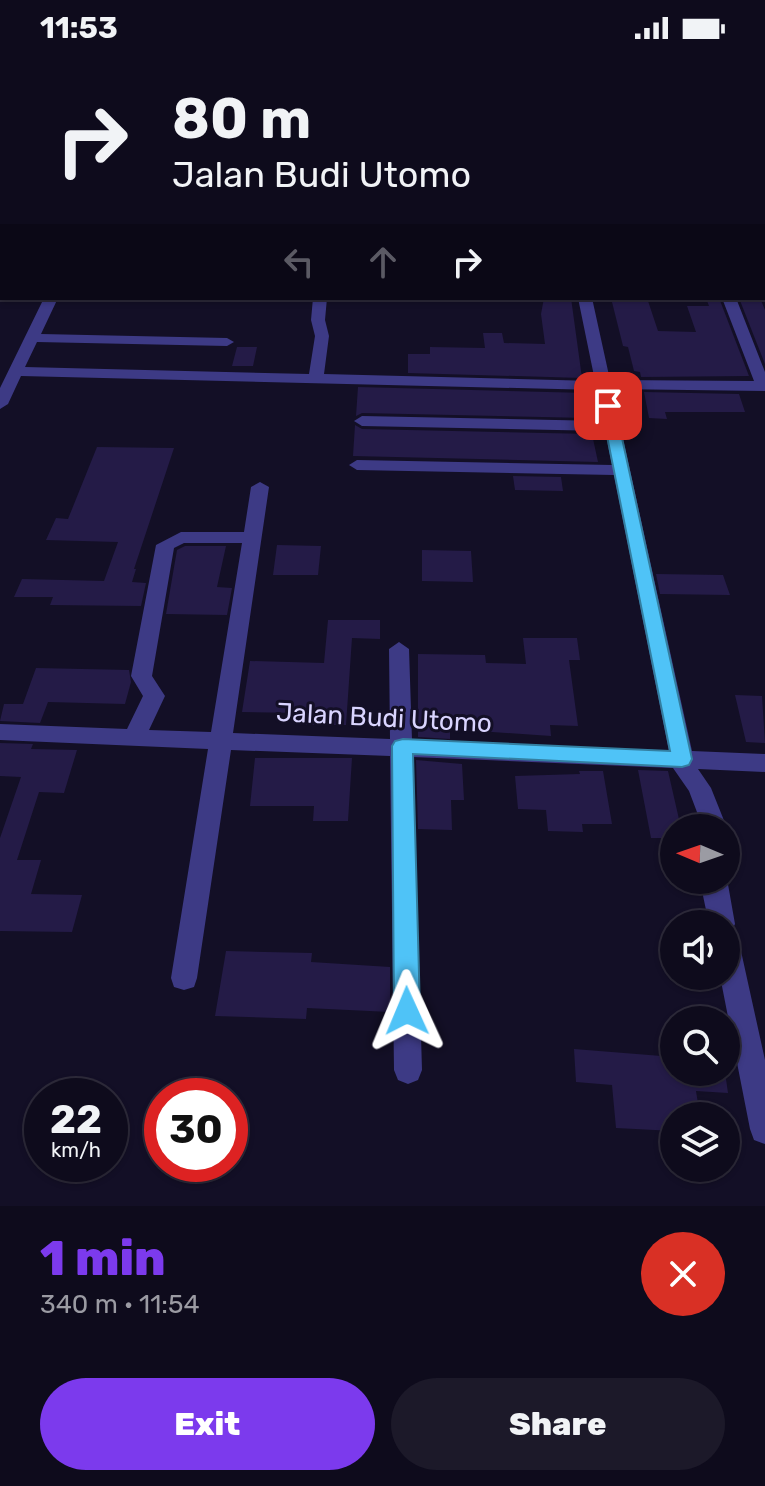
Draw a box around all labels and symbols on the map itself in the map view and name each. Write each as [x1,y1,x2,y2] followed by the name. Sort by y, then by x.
[574,372,642,440] pin
[275,697,493,739] street label: Jalan Budi Utomo
[660,814,740,894] north arrow
[365,969,449,1053] position arrow
[144,1078,248,1182] speed limit sign: 30

